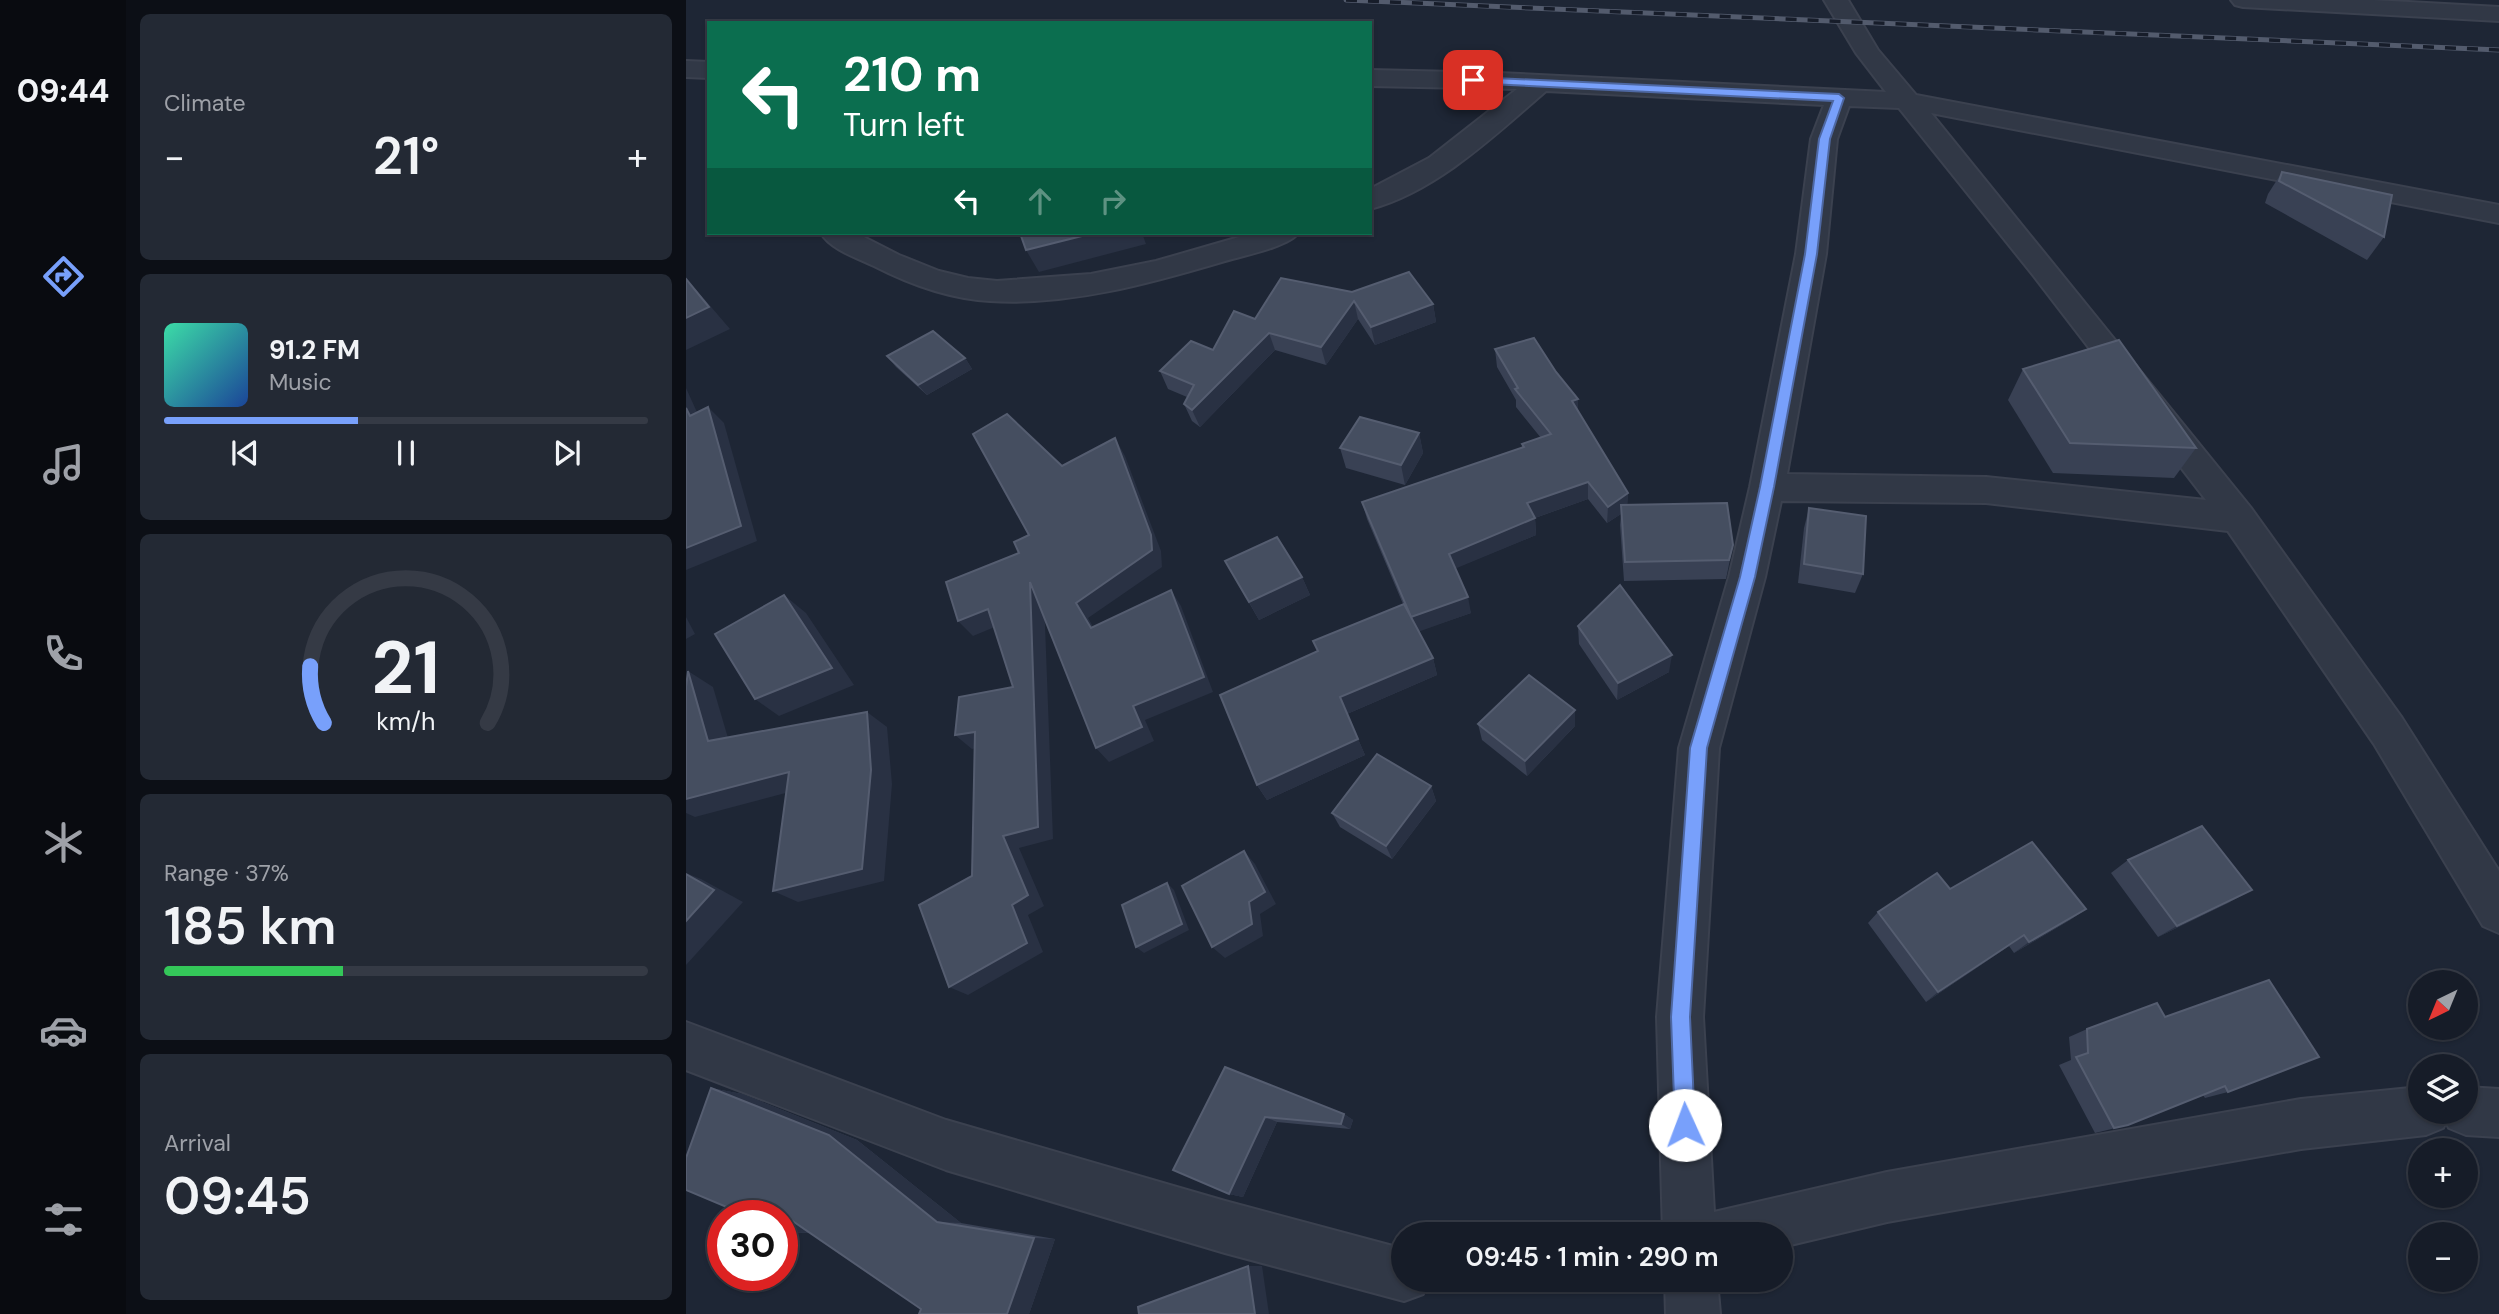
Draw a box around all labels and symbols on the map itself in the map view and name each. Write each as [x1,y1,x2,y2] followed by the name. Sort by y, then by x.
[1443,50,1503,110] pin
[2408,970,2478,1040] north arrow
[1648,1088,1722,1162] position arrow
[707,1200,798,1291] speed limit sign: 30

